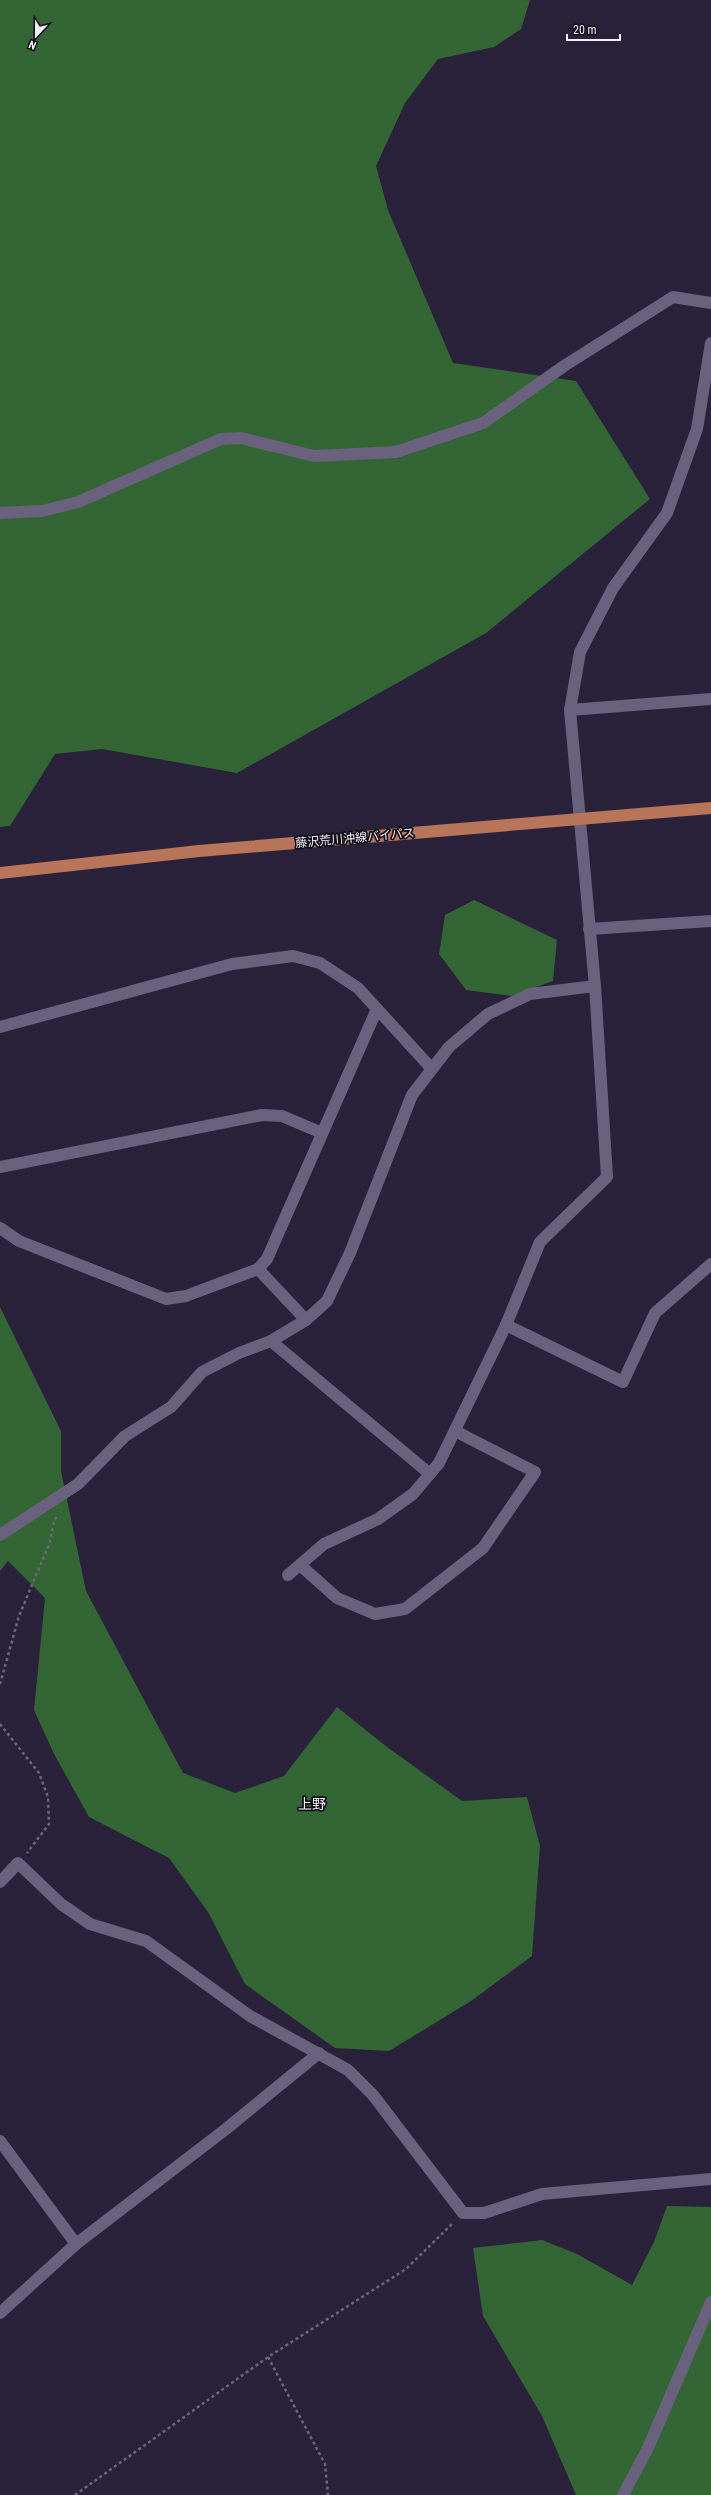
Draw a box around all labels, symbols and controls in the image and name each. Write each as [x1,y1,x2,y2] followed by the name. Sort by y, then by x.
[16,16,56,56] north arrow
[567,16,620,42] scale bar
[573,23,597,37] text: 20 m
[27,37,38,52] text: N
[295,826,415,850] street label: 藤沢荒川沖線バイパス
[298,1796,326,1812] district label: 上野

